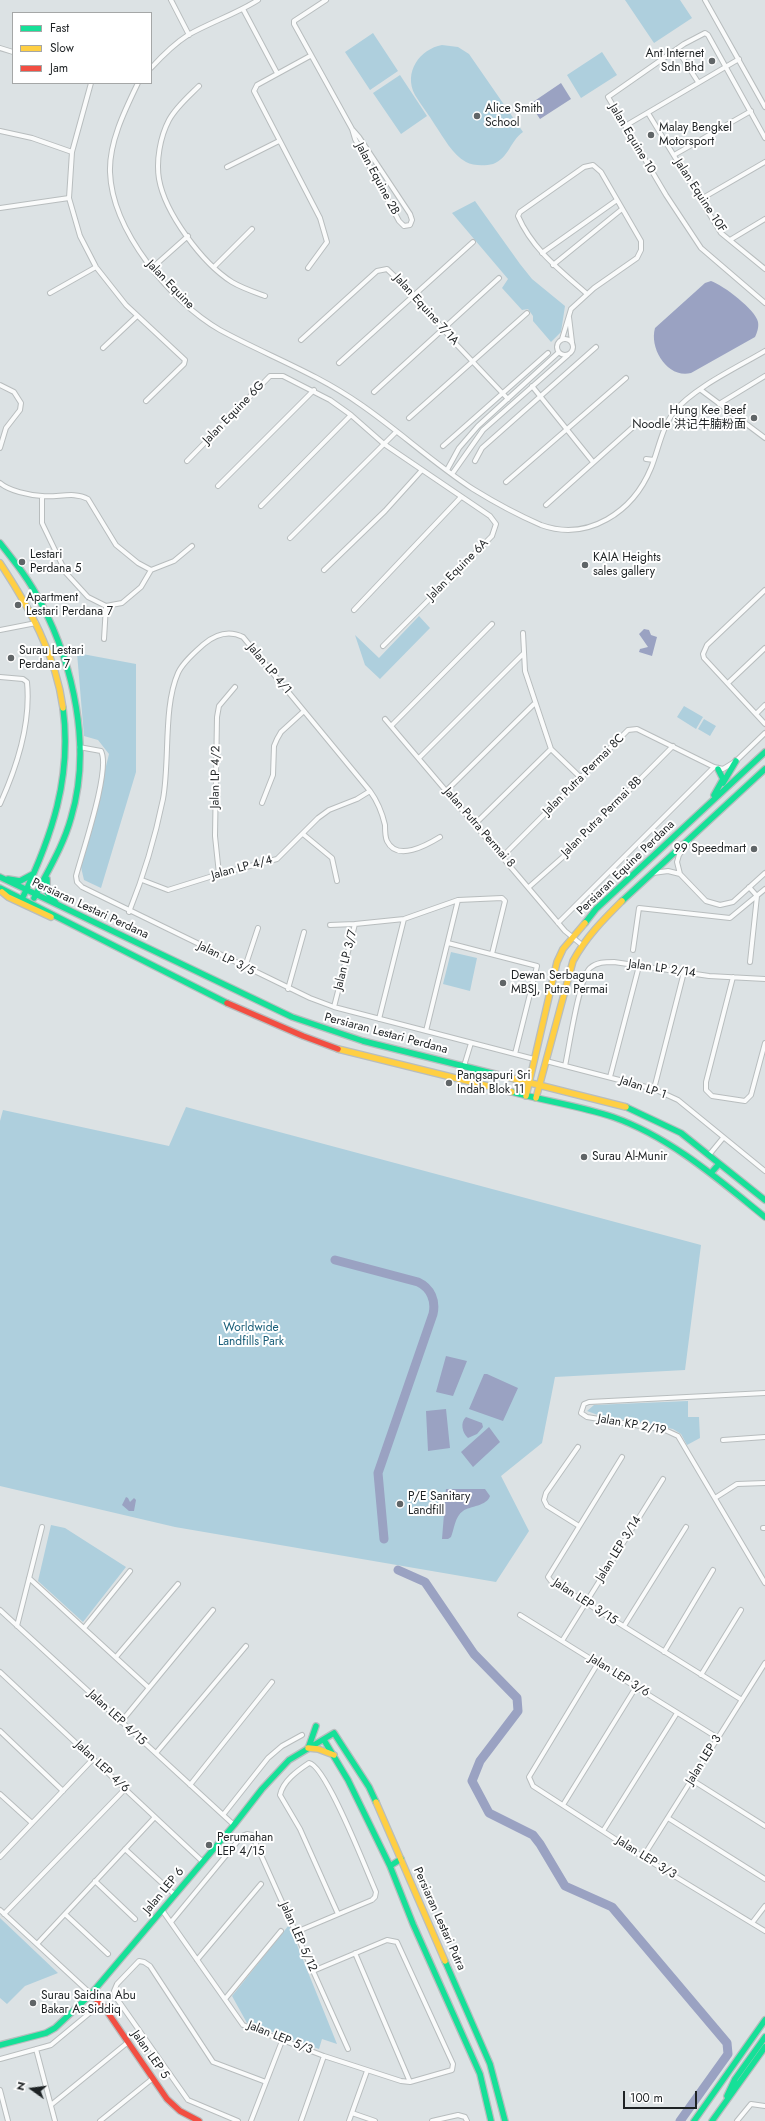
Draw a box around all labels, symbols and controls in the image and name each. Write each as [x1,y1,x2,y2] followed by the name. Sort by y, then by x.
[12,12,152,84] legend
[50,19,69,37] text: Fast
[50,39,74,57] text: Slow
[646,47,704,75] place label: Ant Internet Sdn Bhd
[707,56,717,66] marker: Ant Internet Sdn Bhd
[50,59,68,77] text: Jam
[485,102,543,130] place label: Alice Smith School
[606,102,658,176] street label: Jalan Equine 10
[472,111,482,121] marker: Alice Smith School
[659,121,732,149] place label: Malay Bengkel Motorsport
[646,130,656,140] marker: Malay Bengkel Motorsport
[352,141,402,217] street label: Jalan Equine 2B
[671,157,729,235] street label: Jalan Equine 10F
[143,258,197,312] street label: Jalan Equine
[390,272,462,348] street label: Jalan Equine 7/1A
[200,378,268,448] street label: Jalan Equine 6G
[632,404,746,432] place label: Hung Kee Beef Noodle 洪记牛腩粉面
[749,413,759,423] marker: Hung Kee Beef Noodle 洪记牛腩粉面
[424,536,492,604] street label: Jalan Equine 6A
[30,548,82,576] place label: Lestari Perdana 5
[593,551,661,579] place label: KAIA Heights sales gallery
[17,557,27,567] marker: Lestari Perdana 5
[580,560,590,570] marker: KAIA Heights sales gallery
[26,591,113,619] place label: Apartment Lestari Perdana 7
[13,600,23,610] marker: Apartment Lestari Perdana 7
[244,641,294,697] street label: Jalan LP 4/1
[19,644,84,672] place label: Surau Lestari Perdana 7
[6,653,16,663] marker: Surau Lestari Perdana 7
[540,731,628,819] street label: Jalan Putra Permai 8C
[208,746,224,808] street label: Jalan LP 4/2
[559,774,645,860] street label: Jalan Putra Permai 8B
[440,785,518,871] street label: Jalan Putra Permai 8
[574,818,678,918] street label: Persiaran Equine Perdana
[674,842,746,856] place label: 99 Speedmart
[749,844,759,854] marker: 99 Speedmart
[210,853,274,883] street label: Jalan LP 4/4
[29,876,151,942] street label: Persiaran Lestari Perdana
[332,928,360,992] street label: Jalan LP 3/7
[195,939,257,979] street label: Jalan LP 3/5
[627,957,697,981] street label: Jalan LP 2/14
[511,969,608,997] place label: Dewan Serbaguna MBSJ, Putra Permai
[498,978,508,988] marker: Dewan Serbaguna MBSJ, Putra Permai
[323,1011,449,1057] street label: Persiaran Lestari Perdana
[457,1069,531,1097] place label: Pangsapuri Sri Indah Blok 11
[618,1073,668,1103] street label: Jalan LP 1
[444,1078,454,1088] marker: Pangsapuri Sri Indah Blok 11
[592,1150,667,1164] place label: Surau Al-Munir
[579,1152,589,1162] marker: Surau Al-Munir
[218,1321,284,1349] park label: Worldwide Landfills Park
[597,1412,667,1438] street label: Jalan KP 2/19
[408,1490,470,1518] place label: P/E Sanitary Landfill
[395,1499,405,1509] marker: P/E Sanitary Landfill
[593,1514,645,1584] street label: Jalan LEP 3/14
[550,1576,620,1628] street label: Jalan LEP 3/15
[586,1652,652,1700] street label: Jalan LEP 3/6
[85,1687,149,1749] street label: Jalan LEP 4/15
[683,1733,725,1787] street label: Jalan LEP 3
[72,1738,132,1796] street label: Jalan LEP 4/6
[217,1831,273,1859] place label: Perumahan LEP 4/15
[613,1834,679,1882] street label: Jalan LEP 3/3
[204,1840,214,1850] marker: Perumahan LEP 4/15
[140,1865,188,1917] street label: Jalan LEP 6
[410,1865,468,1973] street label: Persiaran Lestari Putra
[276,1900,320,1974] street label: Jalan LEP 5/12
[41,1989,136,2017] place label: Surau Saidina Abu Bakar As-Siddiq
[28,1998,38,2008] marker: Surau Saidina Abu Bakar As-Siddiq
[245,2018,315,2058] street label: Jalan LEP 5/3
[128,2028,172,2082] street label: Jalan LEP 5
[12,2069,52,2109] north arrow
[12,2080,29,2092] text: N
[625,2083,699,2109] scale bar
[630,2089,663,2107] text: 100 m

